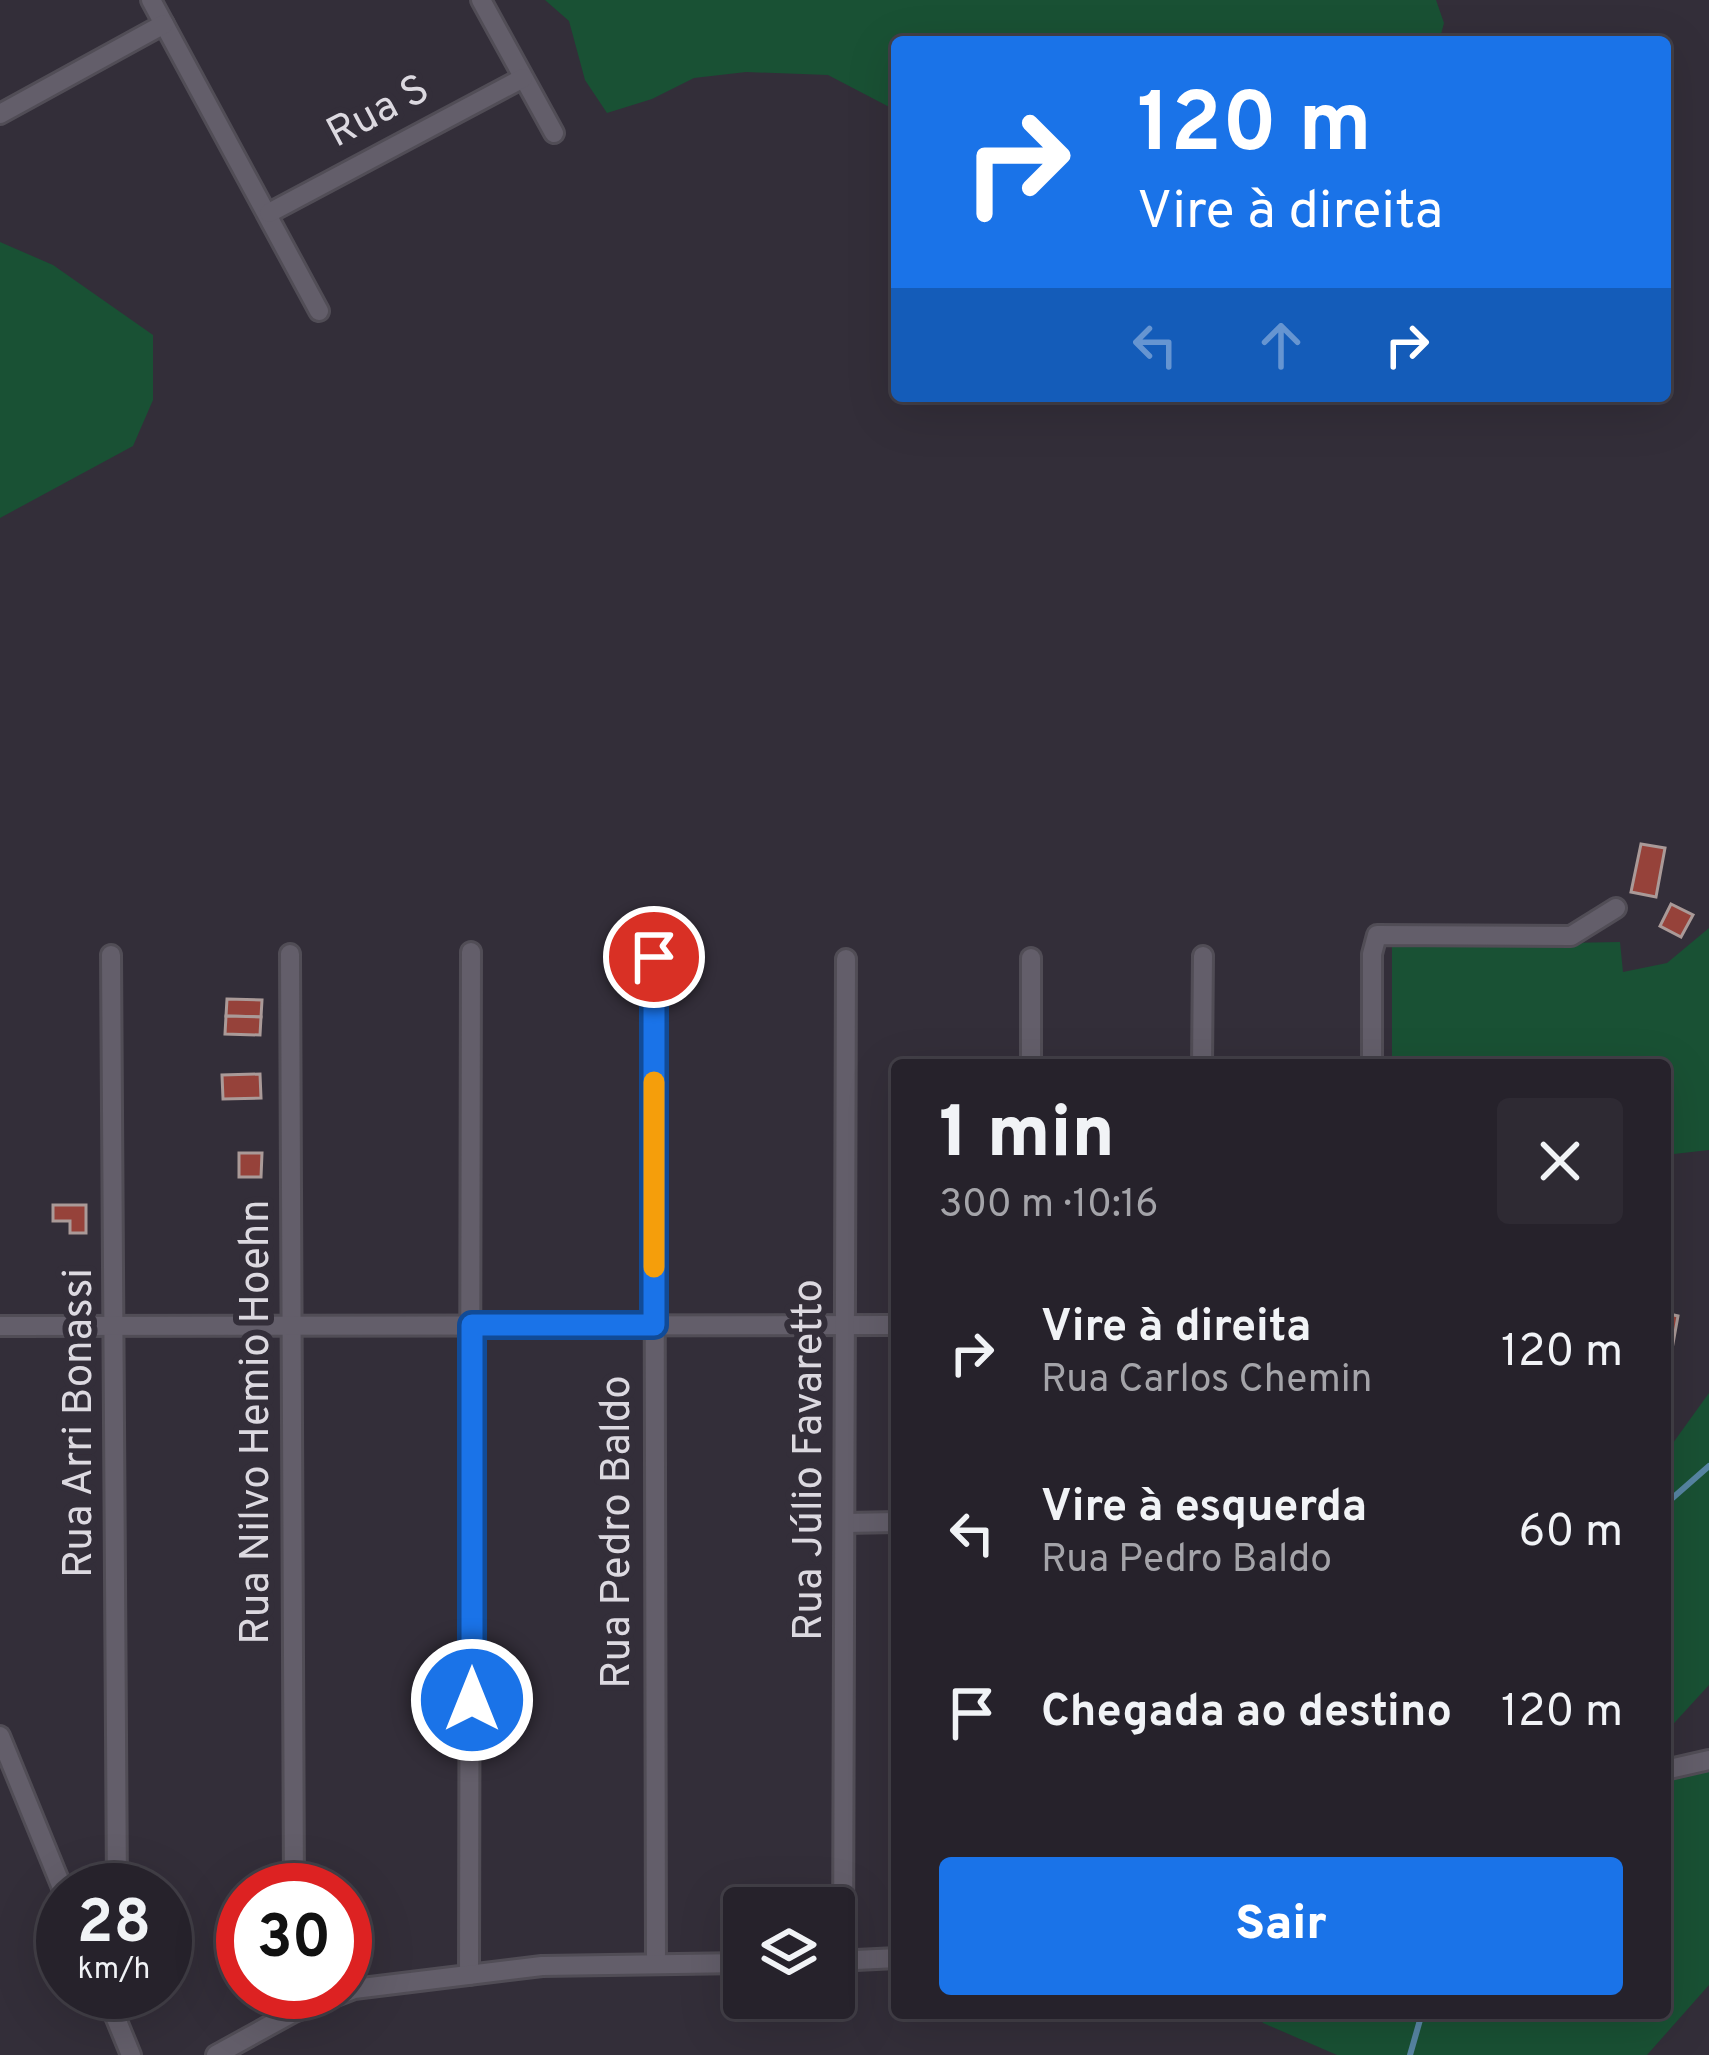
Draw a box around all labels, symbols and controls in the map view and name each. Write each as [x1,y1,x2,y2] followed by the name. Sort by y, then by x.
[319,64,439,162] street label: Rua S
[1137,75,1372,181] text: 120 m
[939,84,1095,240] icon: right
[1137,179,1443,248] text: Vire à direita
[1122,312,1188,378] icon: left
[1248,312,1314,378] icon: ahead
[1374,312,1440,378] icon: right
[603,906,705,1008] pin
[621,924,687,990] icon: arrive
[939,1091,1115,1183] text: 1 min
[1497,1098,1623,1224] button: close
[939,1182,1159,1231] text: 300 m · 10:16
[231,1199,284,1645] street label: Rua Nilvo Hemio Hoehn
[54,1268,107,1578] street label: Rua Arri Bonassi
[784,1279,837,1641] street label: Rua Júlio Favaretto
[1041,1300,1311,1357] text: Vire à direita
[939,1320,1005,1386] icon: right
[1501,1325,1623,1382] text: 120 m
[1041,1357,1373,1406] text: Rua Carlos Chemin
[592,1375,645,1689] street label: Rua Pedro Baldo
[1041,1480,1367,1537] text: Vire à esquerda
[939,1500,1005,1566] icon: left
[1519,1505,1623,1562] text: 60 m
[1041,1537,1332,1586] text: Rua Pedro Baldo
[409,1637,535,1763] position arrow
[939,1680,1005,1746] icon: arrive
[1041,1685,1452,1742] text: Chegada ao destino
[1501,1685,1623,1742] text: 120 m
[939,1857,1623,1995] button: Sair
[216,1863,372,2019] speed limit sign: 30
[723,1887,855,2019] map controls
[723,1887,855,2019] button: layers
[77,1888,151,1964] text: 28
[78,1952,150,1989] text: km/h

